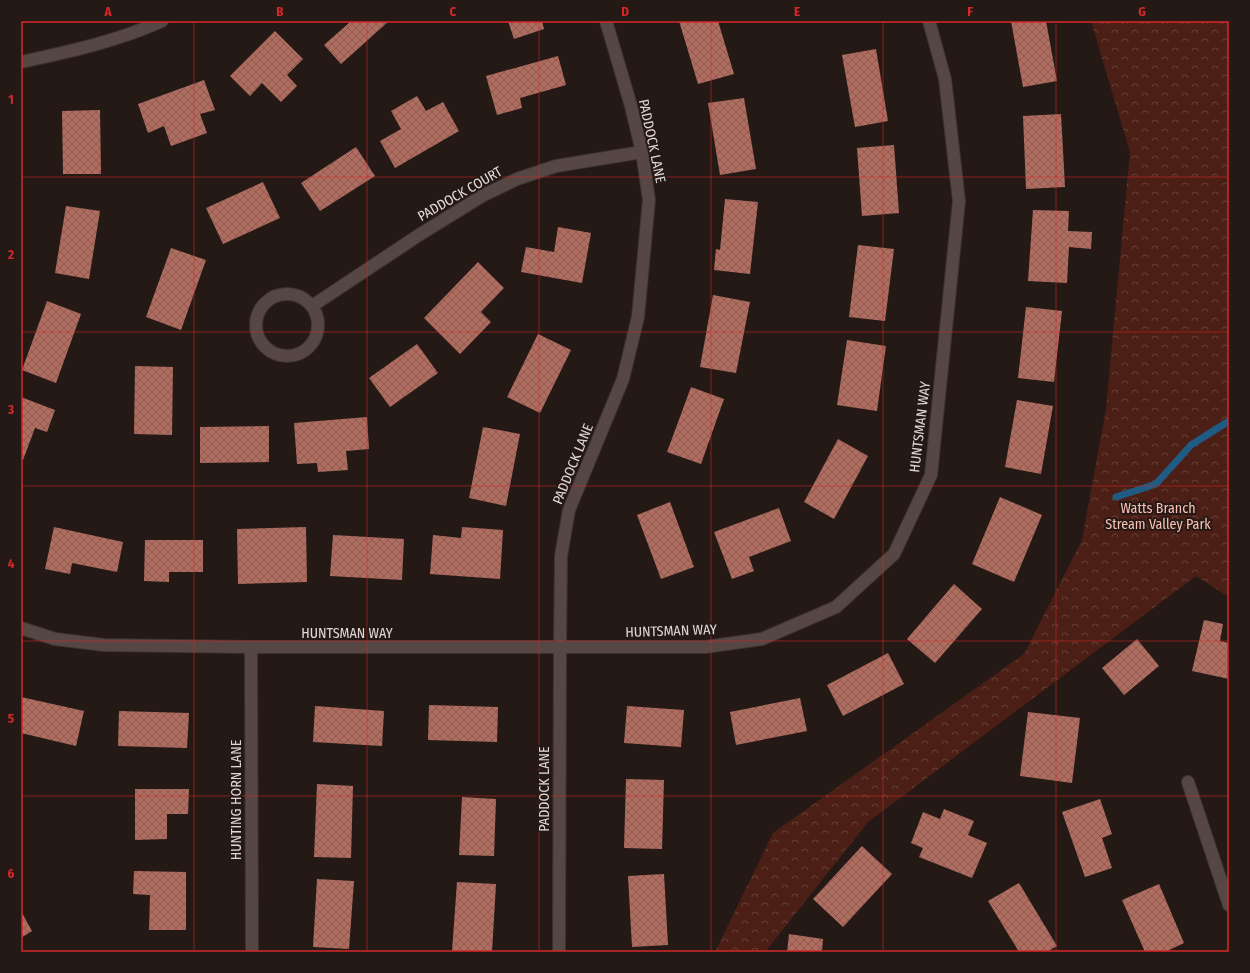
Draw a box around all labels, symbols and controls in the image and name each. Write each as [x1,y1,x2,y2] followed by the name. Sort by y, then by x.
[103,4,112,19] text: A
[276,4,284,19] text: B
[450,4,457,19] text: C
[621,4,629,19] text: D
[794,4,800,19] text: E
[967,4,973,19] text: F
[1138,4,1146,19] text: G
[8,92,14,107] text: 1
[635,97,669,185] street label: PADDOCK LANE
[415,163,506,225] street label: PADDOCK COURT
[7,247,14,262] text: 2
[906,381,934,473] street label: HUNTSMAN WAY
[7,402,14,417] text: 3
[549,421,597,507] street label: PADDOCK LANE
[1105,500,1211,533] park label: Watts Branch Stream Valley Park
[8,556,15,571] text: 4
[625,621,717,641] street label: HUNTSMAN WAY
[301,625,393,642] street label: HUNTSMAN WAY
[8,711,14,726] text: 5
[228,739,245,860] street label: HUNTING HORN LANE
[536,746,553,832] street label: PADDOCK LANE
[8,866,15,881] text: 6

